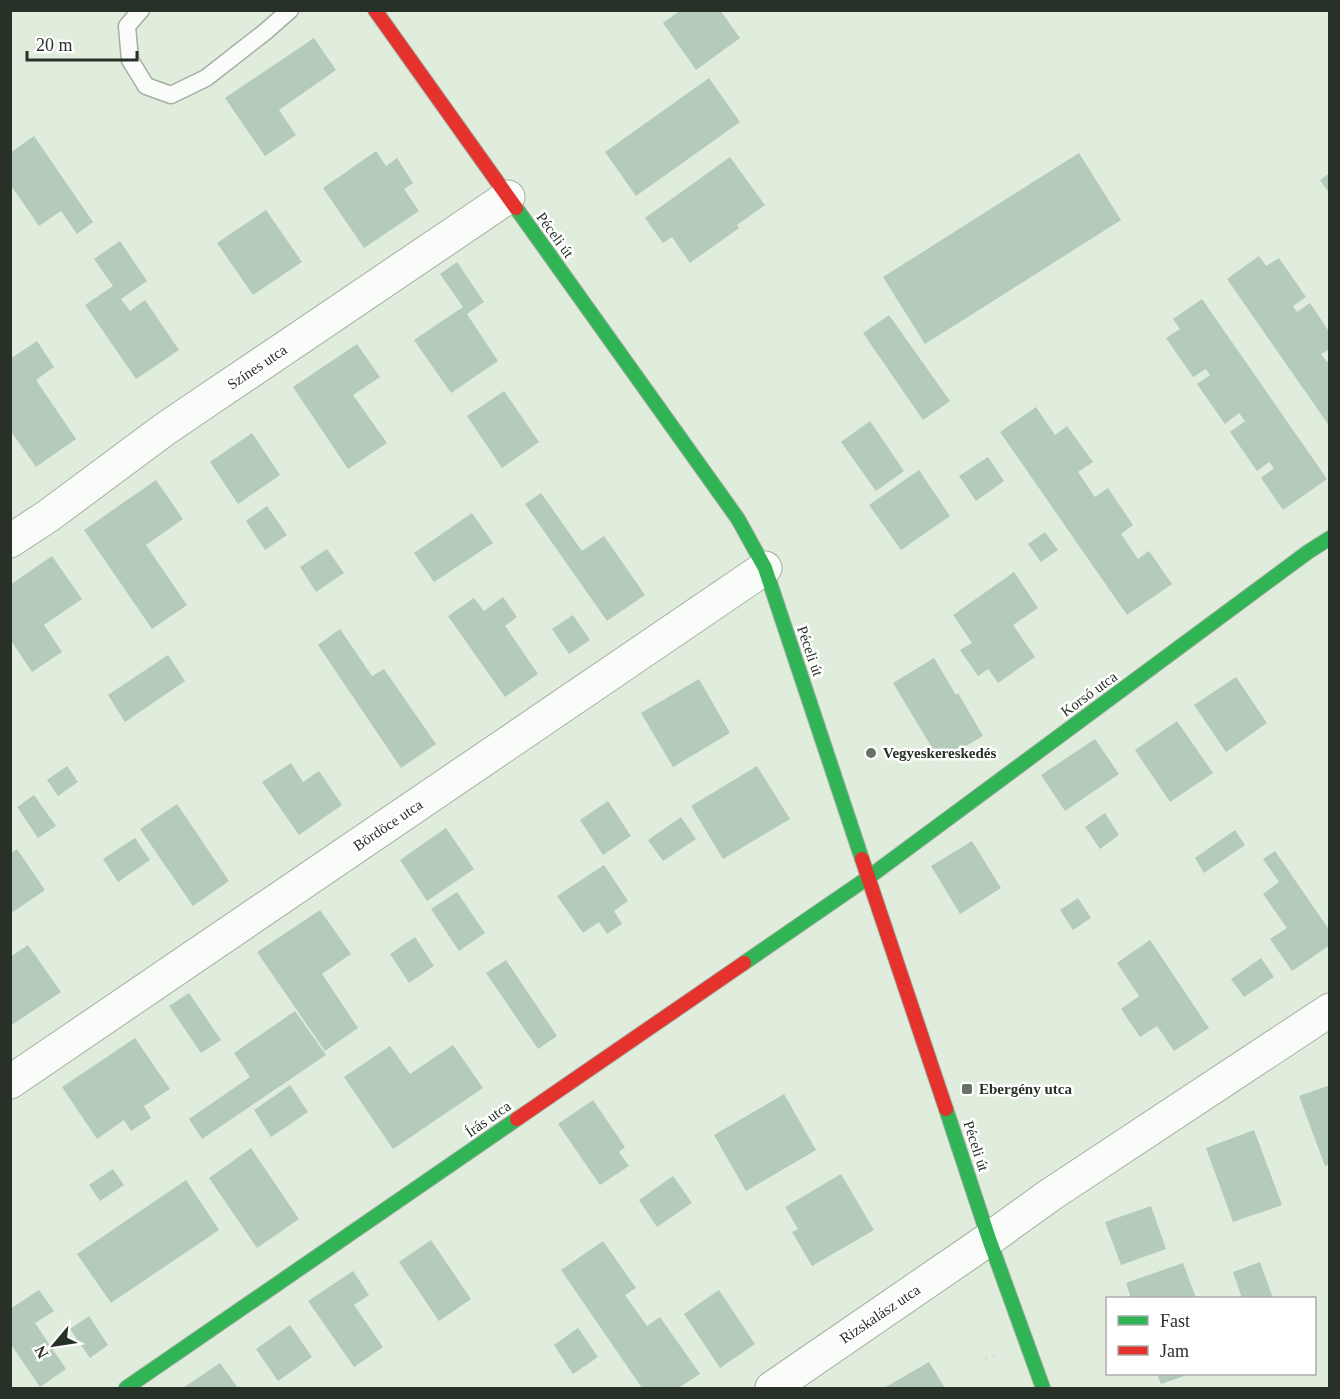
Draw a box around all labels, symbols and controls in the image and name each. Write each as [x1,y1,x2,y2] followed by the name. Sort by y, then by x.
[27,24,136,62] scale bar
[36,35,73,55] text: 20 m
[533,209,577,261] street label: Péceli út
[224,341,290,393] street label: Színes utca
[794,624,826,679] street label: Péceli út
[1058,668,1120,720] street label: Korsó utca
[883,745,996,761] place label: Vegyeskereskedés
[864,746,878,760] marker: Vegyeskereskedés
[351,796,426,854] street label: Bördöce utca
[979,1081,1072,1097] place label: Ebergény utca
[960,1082,974,1096] marker: Ebergény utca
[462,1098,514,1140] street label: Írás utca
[960,1119,992,1174] street label: Péceli út
[837,1281,923,1347] street label: Rizskalász utca
[1106,1297,1316,1375] legend
[1160,1311,1190,1331] text: Fast
[24,1315,84,1375] north arrow
[1160,1341,1189,1361] text: Jam
[31,1342,52,1361] text: N

